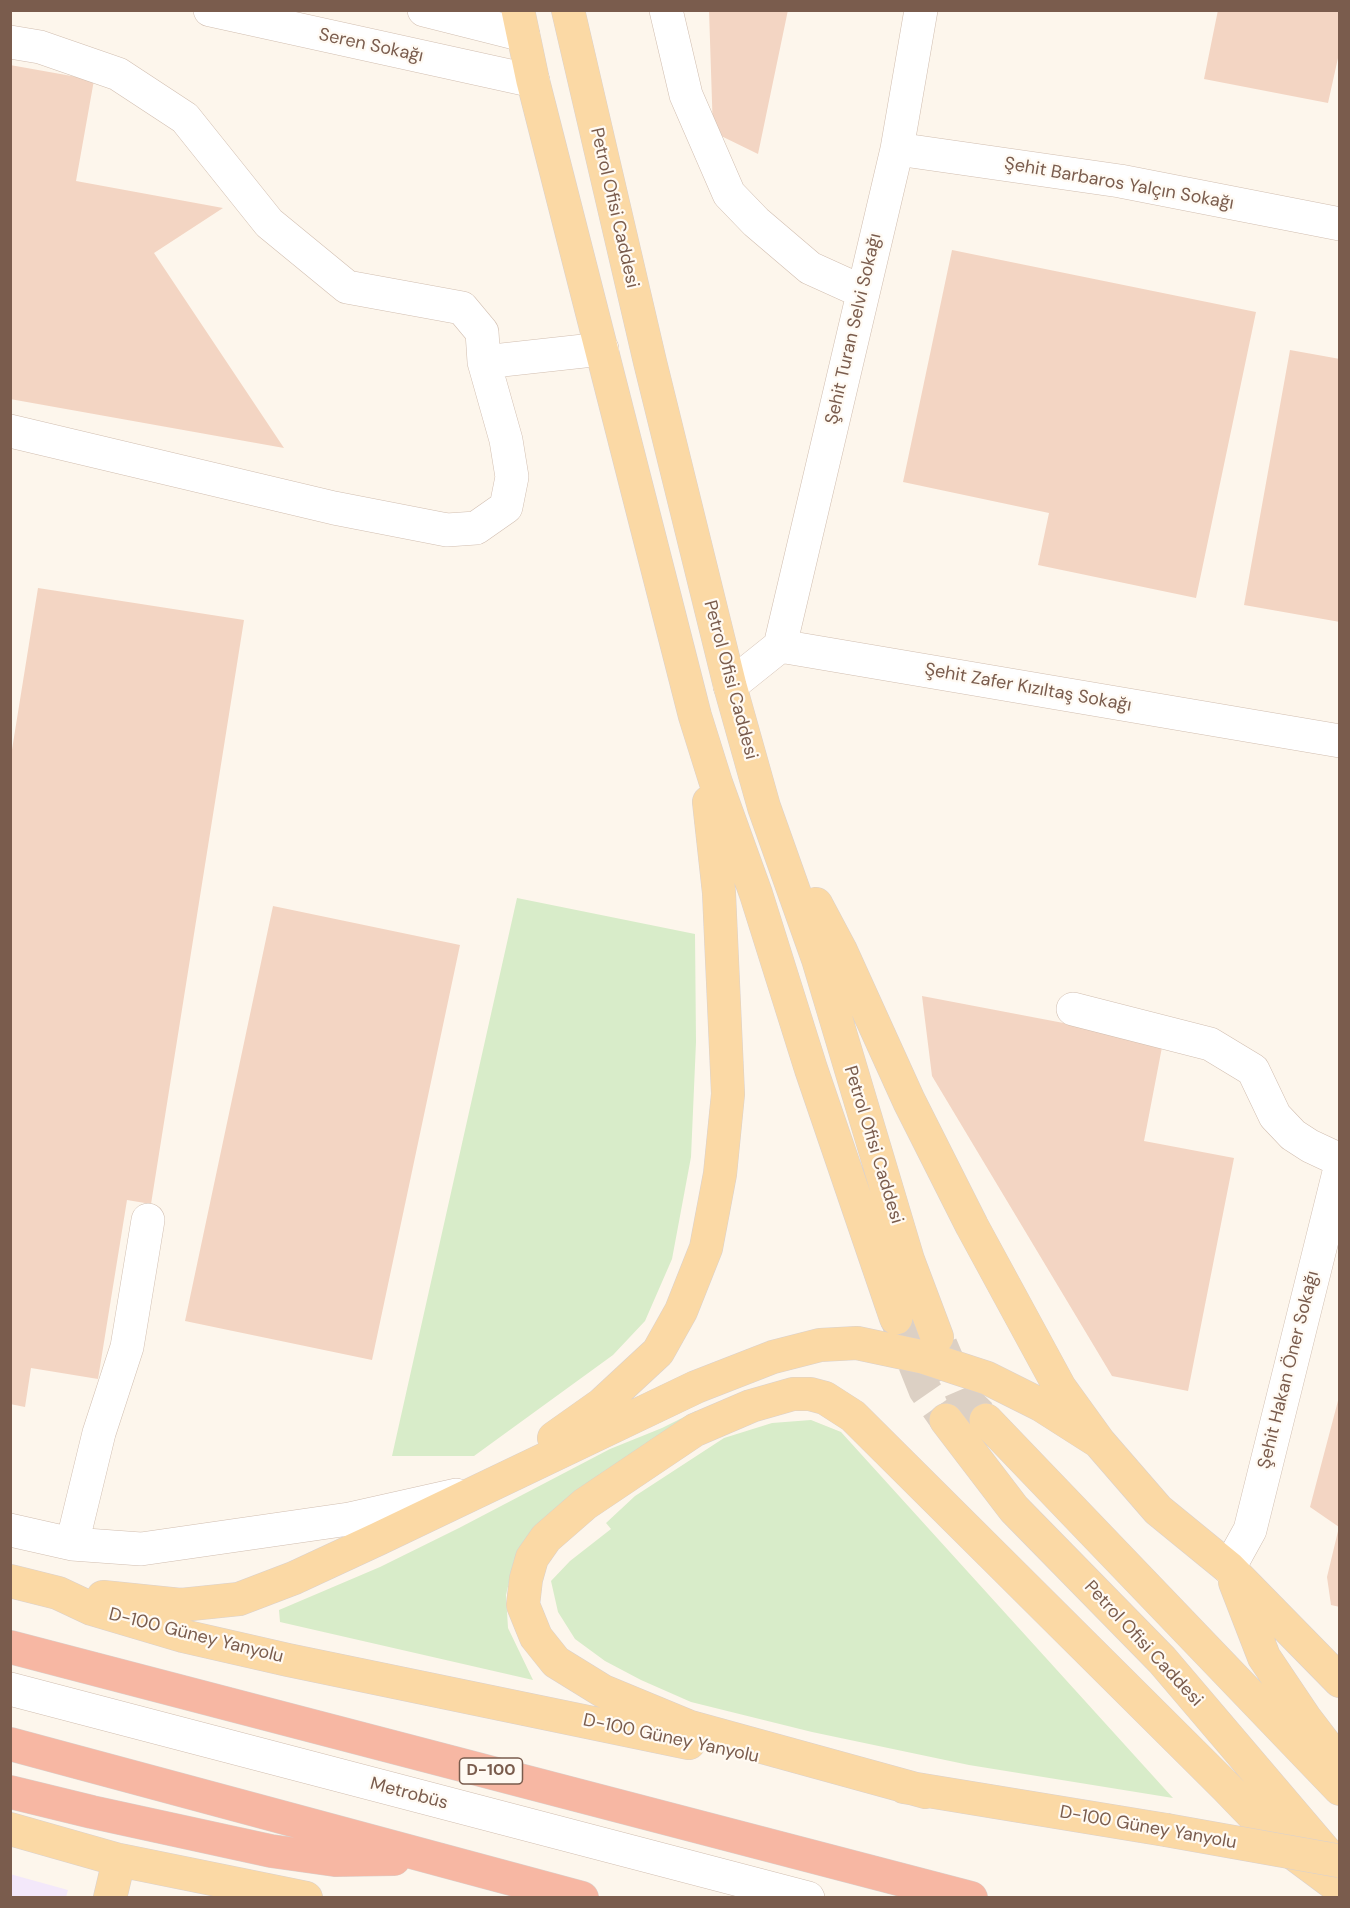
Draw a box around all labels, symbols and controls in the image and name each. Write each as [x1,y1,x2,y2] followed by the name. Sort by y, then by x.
[317,24,425,68] street label: Seren Sokağı
[585,126,643,290] street label: Petrol Ofisi Caddesi
[1003,153,1235,215] street label: Şehit Barbaros Yalçın Sokağı
[821,231,887,427] street label: Şehit Turan Selvi Sokağı
[698,598,762,762] street label: Petrol Ofisi Caddesi
[923,659,1133,717] street label: Şehit Zafer Kızıltaş Sokağı
[839,1064,907,1226] street label: Petrol Ofisi Caddesi
[1254,1269,1324,1471] street label: Şehit Hakan Öner Sokağı
[1079,1577,1207,1711] street label: Petrol Ofisi Caddesi
[106,1604,286,1668] street label: D-100 Güney Yanyolu
[581,1710,761,1768] street label: D-100 Güney Yanyolu
[460,1758,522,1784] road number: D-100
[368,1773,450,1815] street label: Metrobüs
[1058,1802,1238,1854] street label: D-100 Güney Yanyolu

